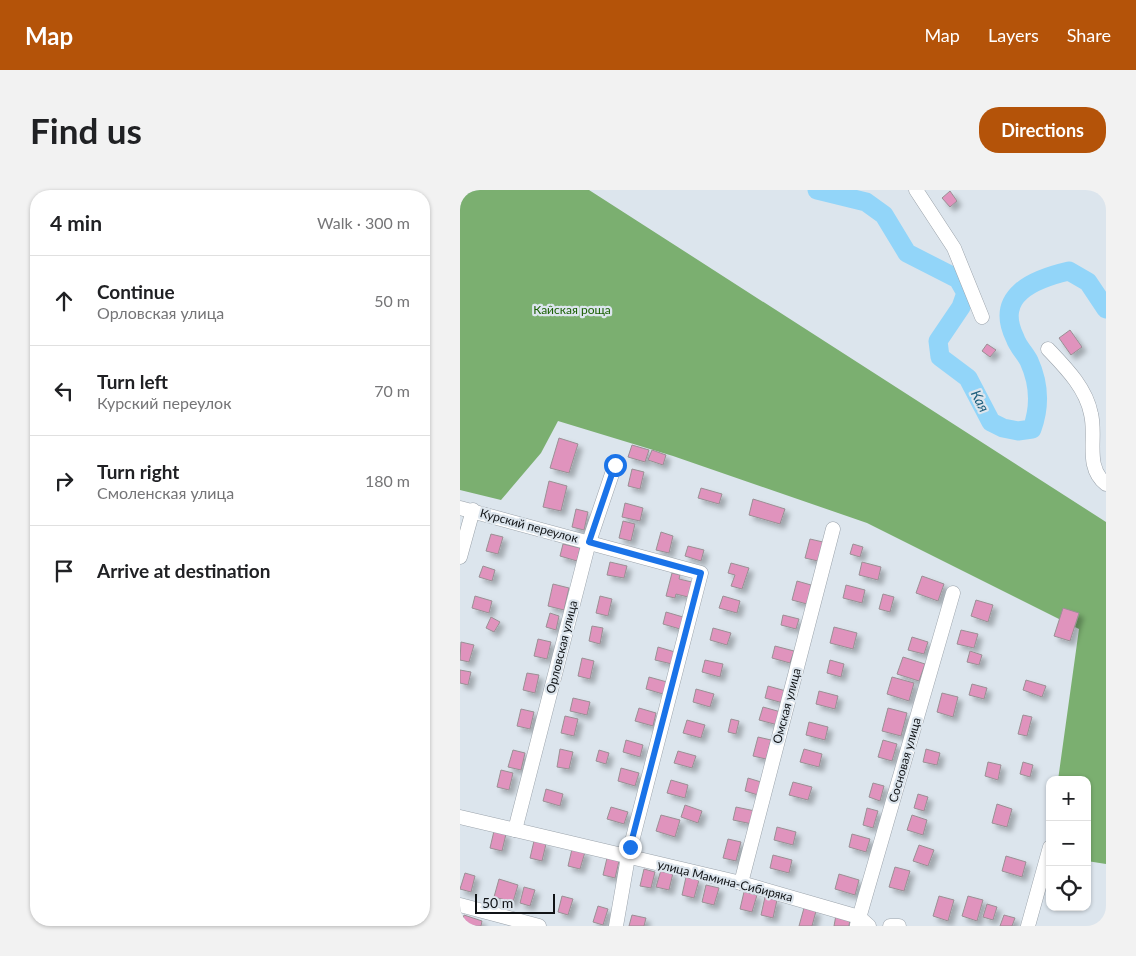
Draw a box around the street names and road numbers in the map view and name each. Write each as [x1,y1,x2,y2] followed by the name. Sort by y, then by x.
[478,505,581,546] street label: Курский переулок
[543,599,580,695] street label: Орловская улица
[769,666,804,745] street label: Омская улица
[885,716,924,804] street label: Сосновая улица
[656,856,794,905] street label: улица Мамина-Сибиряка

